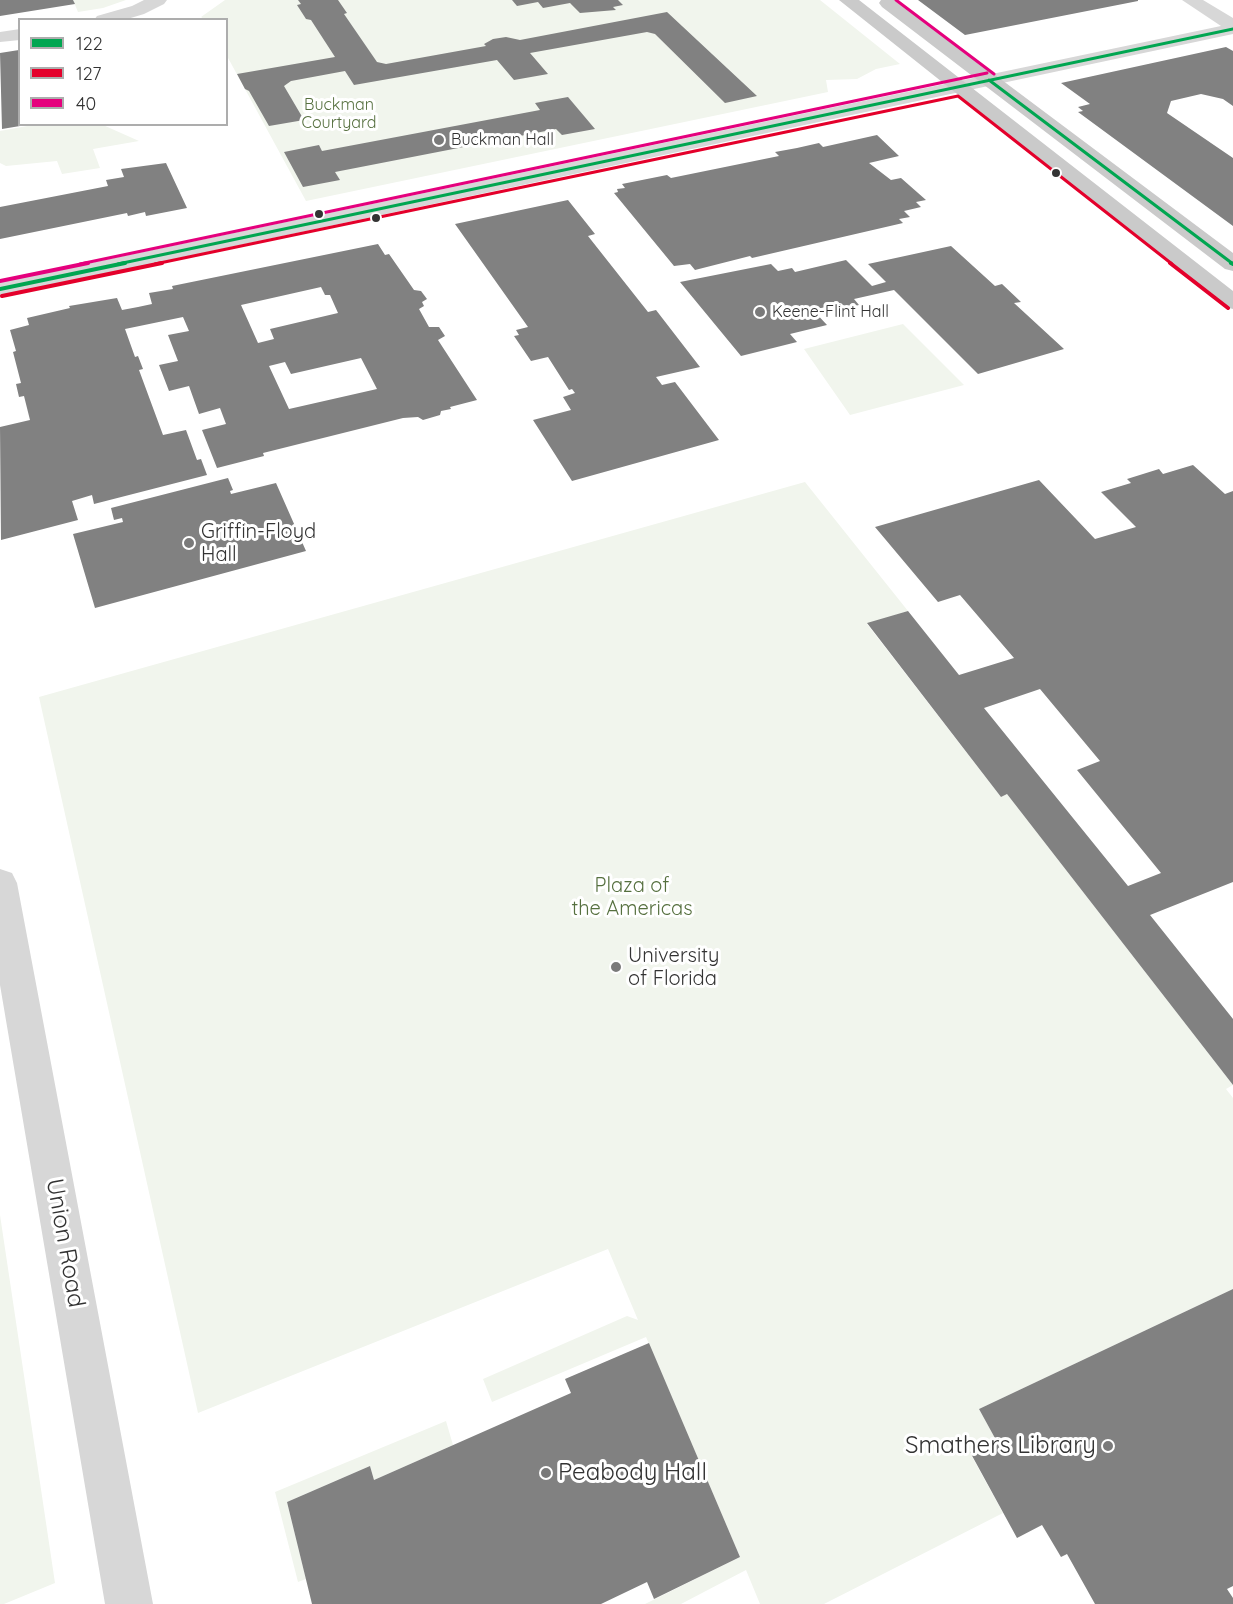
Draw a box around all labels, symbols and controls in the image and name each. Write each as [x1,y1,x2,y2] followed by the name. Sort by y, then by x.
[18,18,228,126] legend
[76,32,103,55] text: 122
[76,62,102,85] text: 127
[76,92,96,115] text: 40
[301,95,377,133] park label: Buckman Courtyard
[451,130,554,150] place label: Buckman Hall
[432,133,446,147] marker: Buckman Hall
[1050,167,1062,179] unlabelled marker
[313,208,325,220] unlabelled marker
[370,212,382,224] unlabelled marker
[772,302,889,322] place label: Keene-Flint Hall
[753,305,767,319] marker: Keene-Flint Hall
[201,520,316,567] place label: Griffin-Floyd Hall
[182,536,196,550] marker: Griffin-Floyd Hall
[571,874,693,921] park label: Plaza of the Americas
[628,944,719,991] place label: University of Florida
[609,960,623,974] marker: University of Florida
[39,1176,91,1310] street label: Union Road
[905,1432,1096,1460] place label: Smathers Library
[1101,1439,1115,1453] marker: Smathers Library
[558,1459,707,1487] place label: Peabody Hall
[539,1466,553,1480] marker: Peabody Hall

